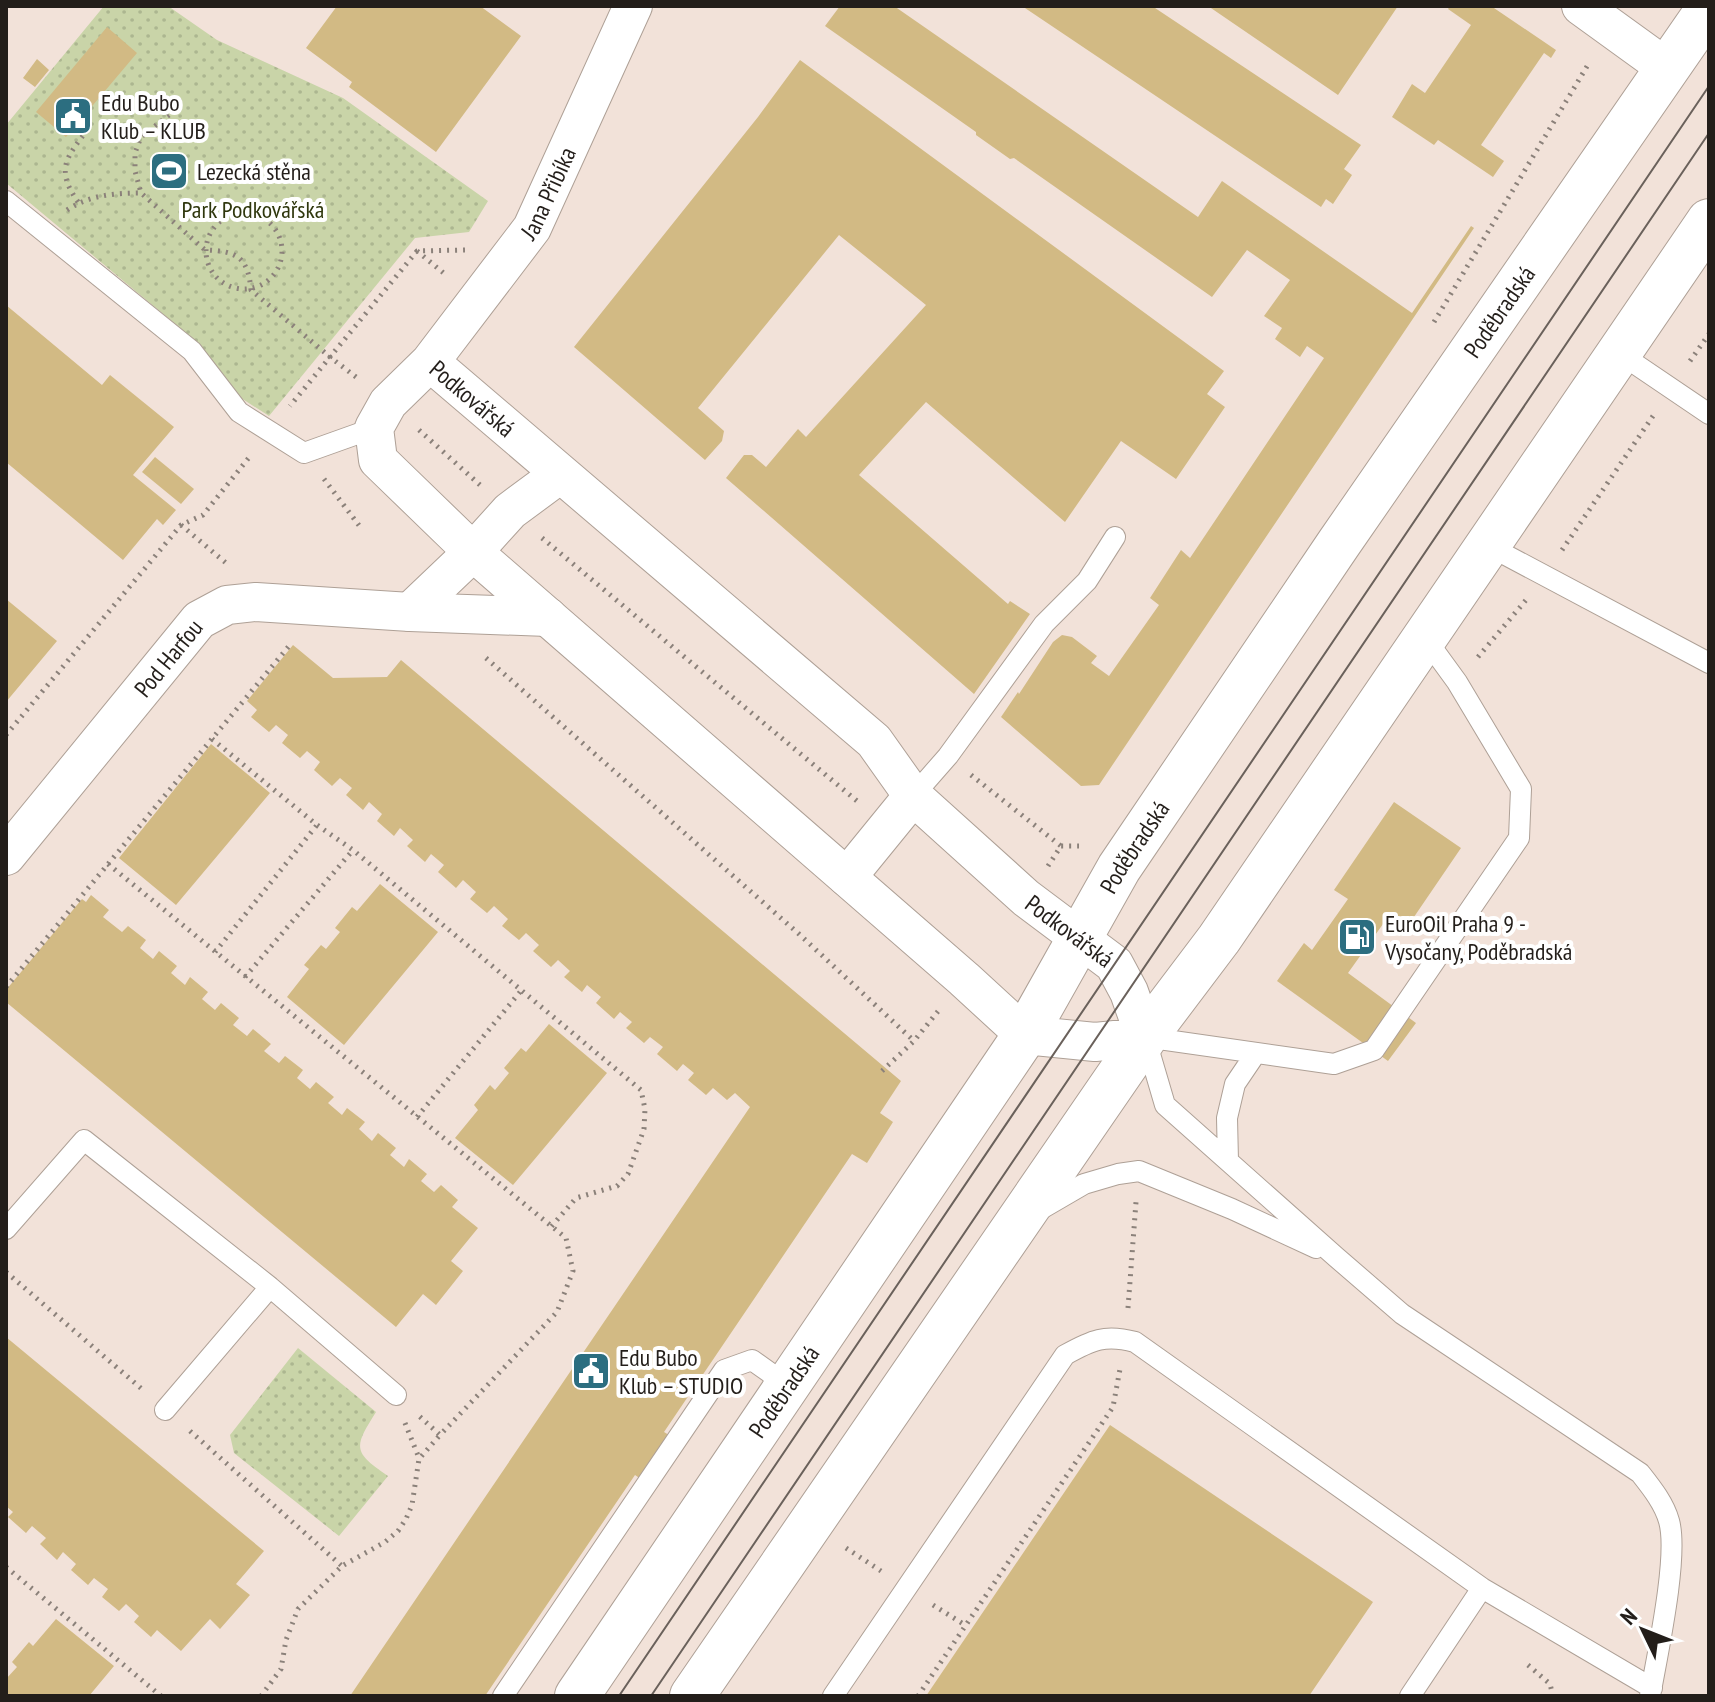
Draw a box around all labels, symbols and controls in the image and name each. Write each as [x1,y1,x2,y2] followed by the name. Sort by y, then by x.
[101,87,206,146] place label: Edu Bubo Klub – KLUB
[52,95,94,137] public building icon: Edu Bubo Klub – KLUB
[513,142,582,246] street label: Jana Přibíka
[148,150,190,192] sports icon: Lezecká stěna
[197,156,311,187] place label: Lezecká stěna
[182,194,324,225] park label: Park Podkovářská
[1456,260,1542,364] street label: Poděbradská
[423,353,522,443] street label: Podkovářská
[127,612,209,703] street label: Pod Harfou
[1092,794,1176,899] street label: Poděbradská
[1019,888,1120,974] street label: Podkovářská
[1384,908,1572,967] place label: EuroOil Praha 9 - Vysočany, Poděbradská
[1336,916,1378,958] fuel station icon: EuroOil Praha 9 - Vysočany, Poděbradská
[741,1339,826,1443] street label: Poděbradská
[619,1342,743,1401] place label: Edu Bubo Klub – STUDIO
[570,1350,612,1392] public building icon: Edu Bubo Klub – STUDIO
[1603,1590,1683,1670] north arrow
[1614,1602,1643,1630] text: N

